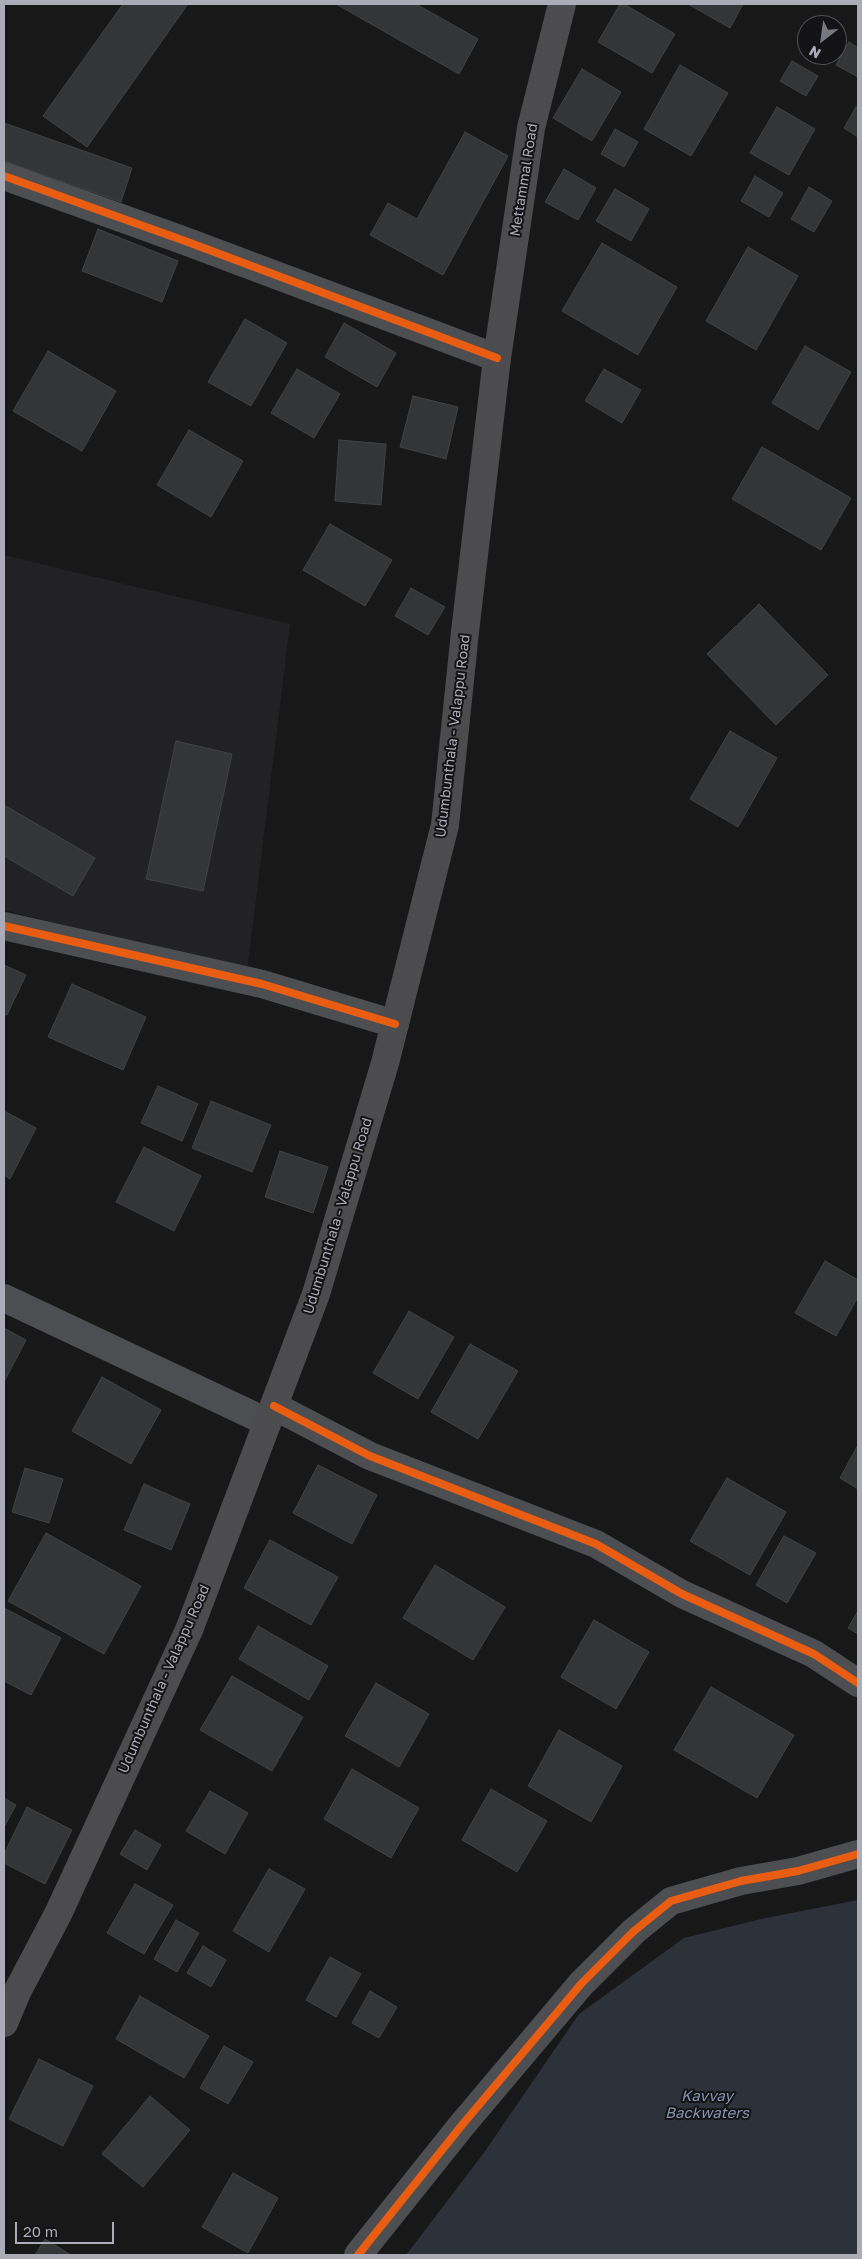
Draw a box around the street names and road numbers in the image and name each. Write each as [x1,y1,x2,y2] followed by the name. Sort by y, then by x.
[507,122,541,238] street label: Mettammal Road
[432,634,474,838] street label: Udumbunthala - Valappu Road
[300,1116,376,1316] street label: Udumbunthala - Valappu Road
[115,1582,213,1776] street label: Udumbunthala - Valappu Road

